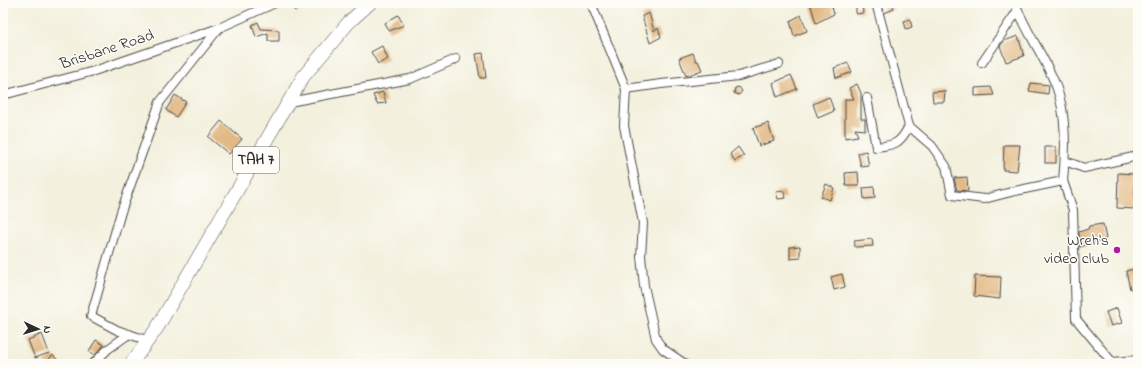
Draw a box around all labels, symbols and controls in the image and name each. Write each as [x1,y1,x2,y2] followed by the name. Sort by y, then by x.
[56,23,157,77] street label: Brisbane Road
[233,147,279,173] road number: TAH 7
[1044,229,1110,271] place label: Wreh's video club
[1112,245,1122,255] marker: Wreh's video club
[18,309,58,349] north arrow
[39,325,55,334] text: N

